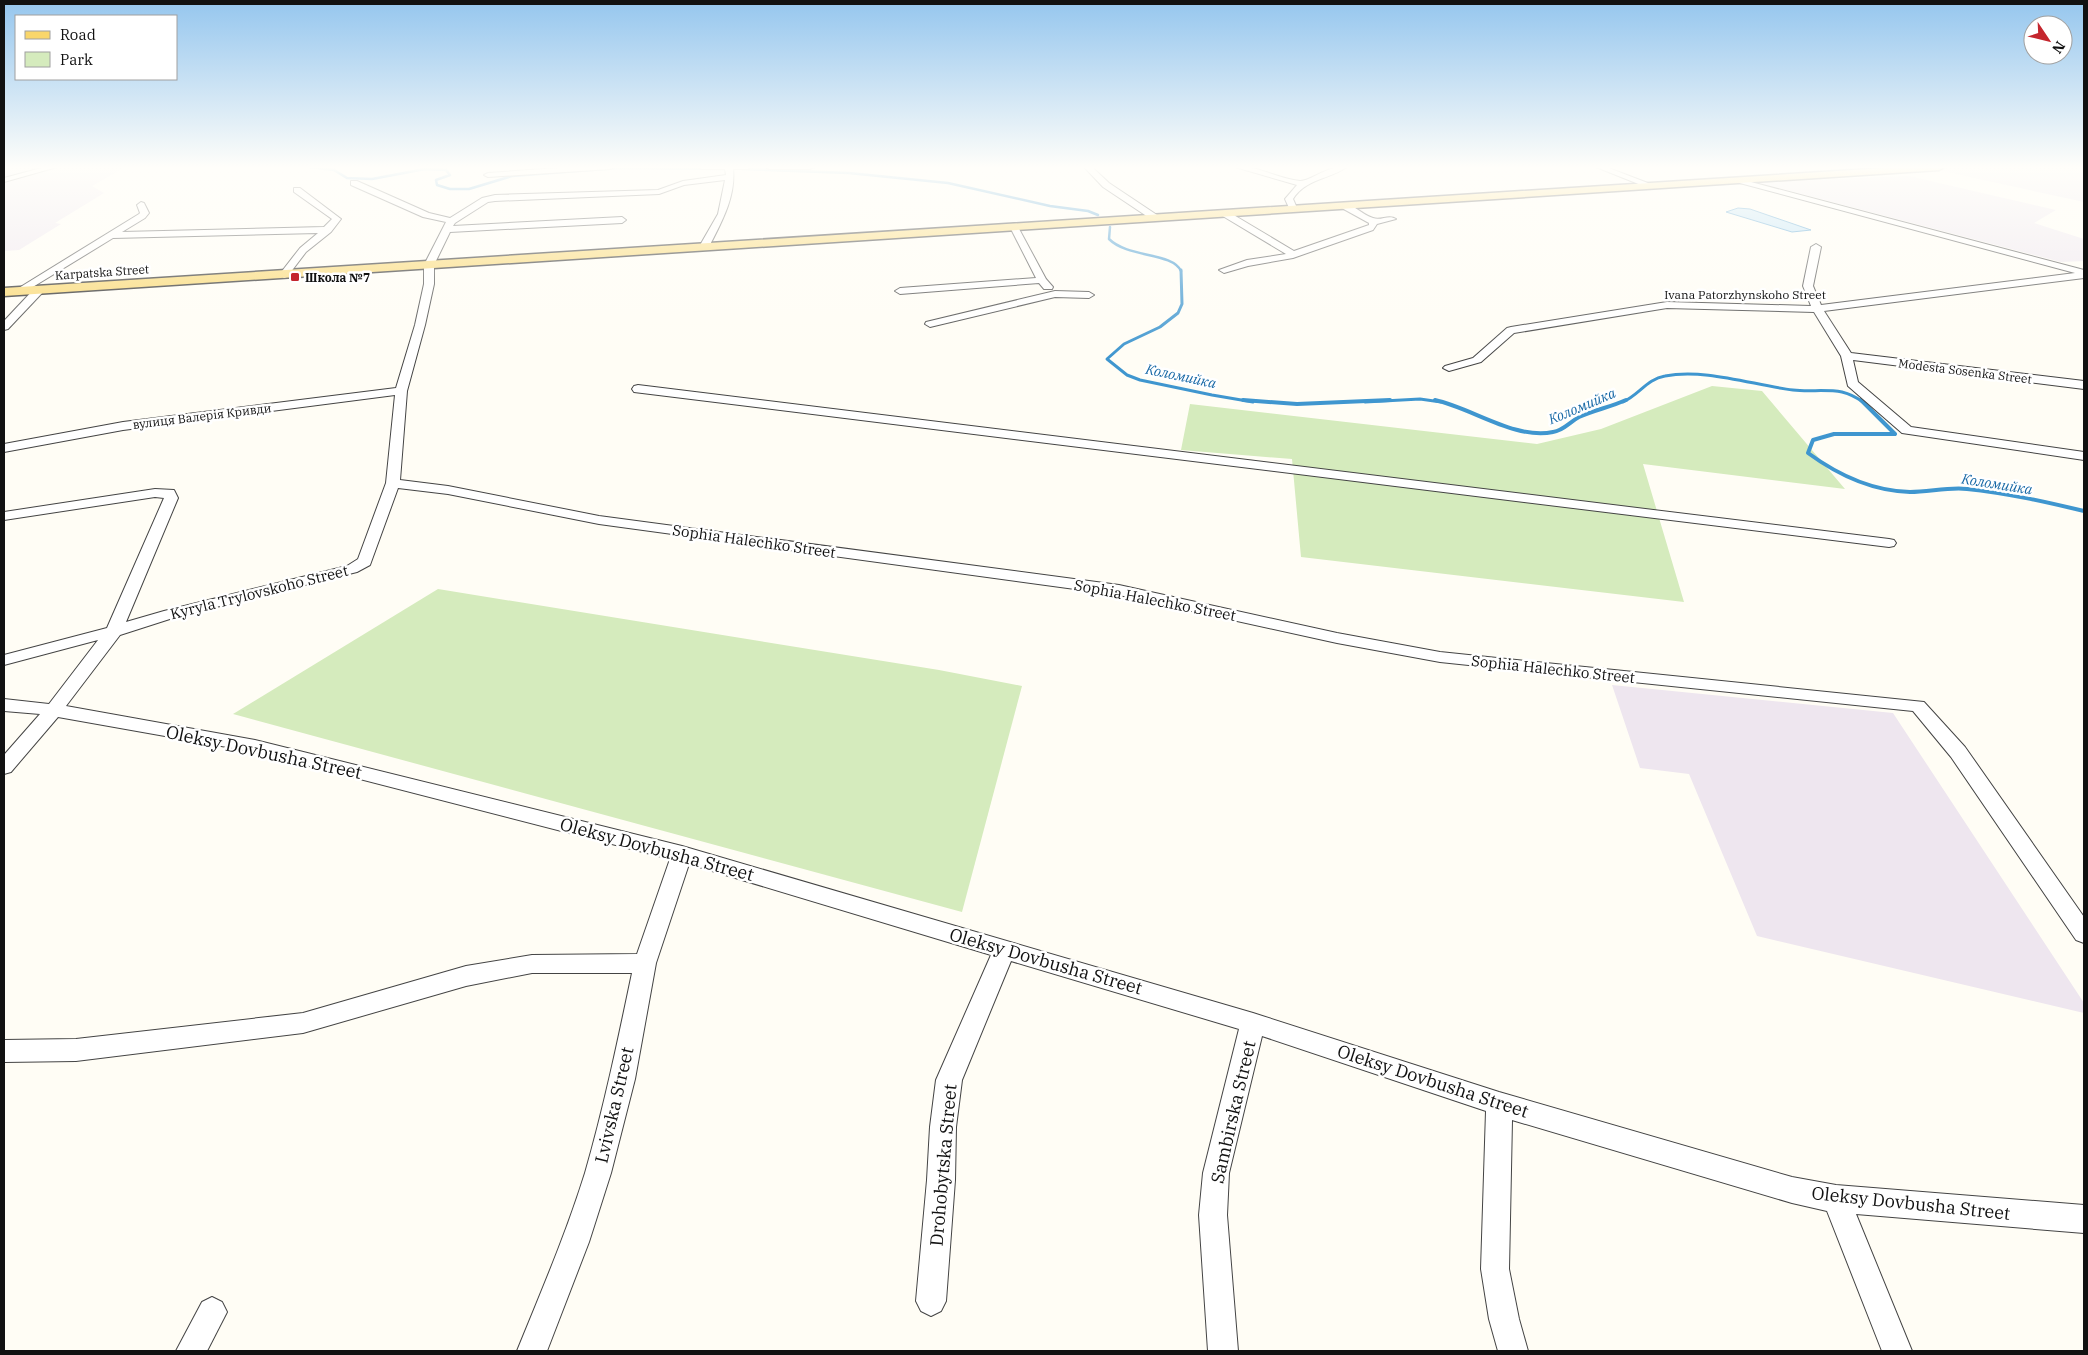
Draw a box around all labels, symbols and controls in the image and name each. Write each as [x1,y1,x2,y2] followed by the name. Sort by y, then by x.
[15,15,178,80] legend
[2023,15,2073,65] north arrow
[60,25,96,44] text: Road
[2048,38,2069,57] text: N
[60,50,93,69] text: Park
[54,261,150,283] street label: Karpatska Street
[305,270,370,285] place label: Школа №7
[289,271,301,283] marker: Школа №7
[1664,287,1826,302] street label: Ivana Patorzhynskoho Street
[1897,355,2033,387] street label: Modesta Sosenka Street
[1143,360,1218,392] water label: Коломийка
[1545,384,1619,429] water label: Коломийка
[132,400,272,432] street label: вулиця Валерія Кривди
[1959,469,2034,499] water label: Коломийка
[671,520,837,562] street label: Sophia Halechko Street
[168,561,350,623] street label: Kyryla Trylovskoho Street
[1072,575,1238,625] street label: Sophia Halechko Street
[1470,651,1636,687] street label: Sophia Halechko Street
[164,720,364,784] street label: Oleksy Dovbusha Street
[558,812,756,886] street label: Oleksy Dovbusha Street
[947,922,1145,1000] street label: Oleksy Dovbusha Street
[1205,1038,1261,1186] street label: Sambirska Street
[1334,1039,1532,1123] street label: Oleksy Dovbusha Street
[589,1045,639,1165] street label: Lvivska Street
[924,1083,962,1247] street label: Drohobytska Street
[1810,1181,2012,1225] street label: Oleksy Dovbusha Street

